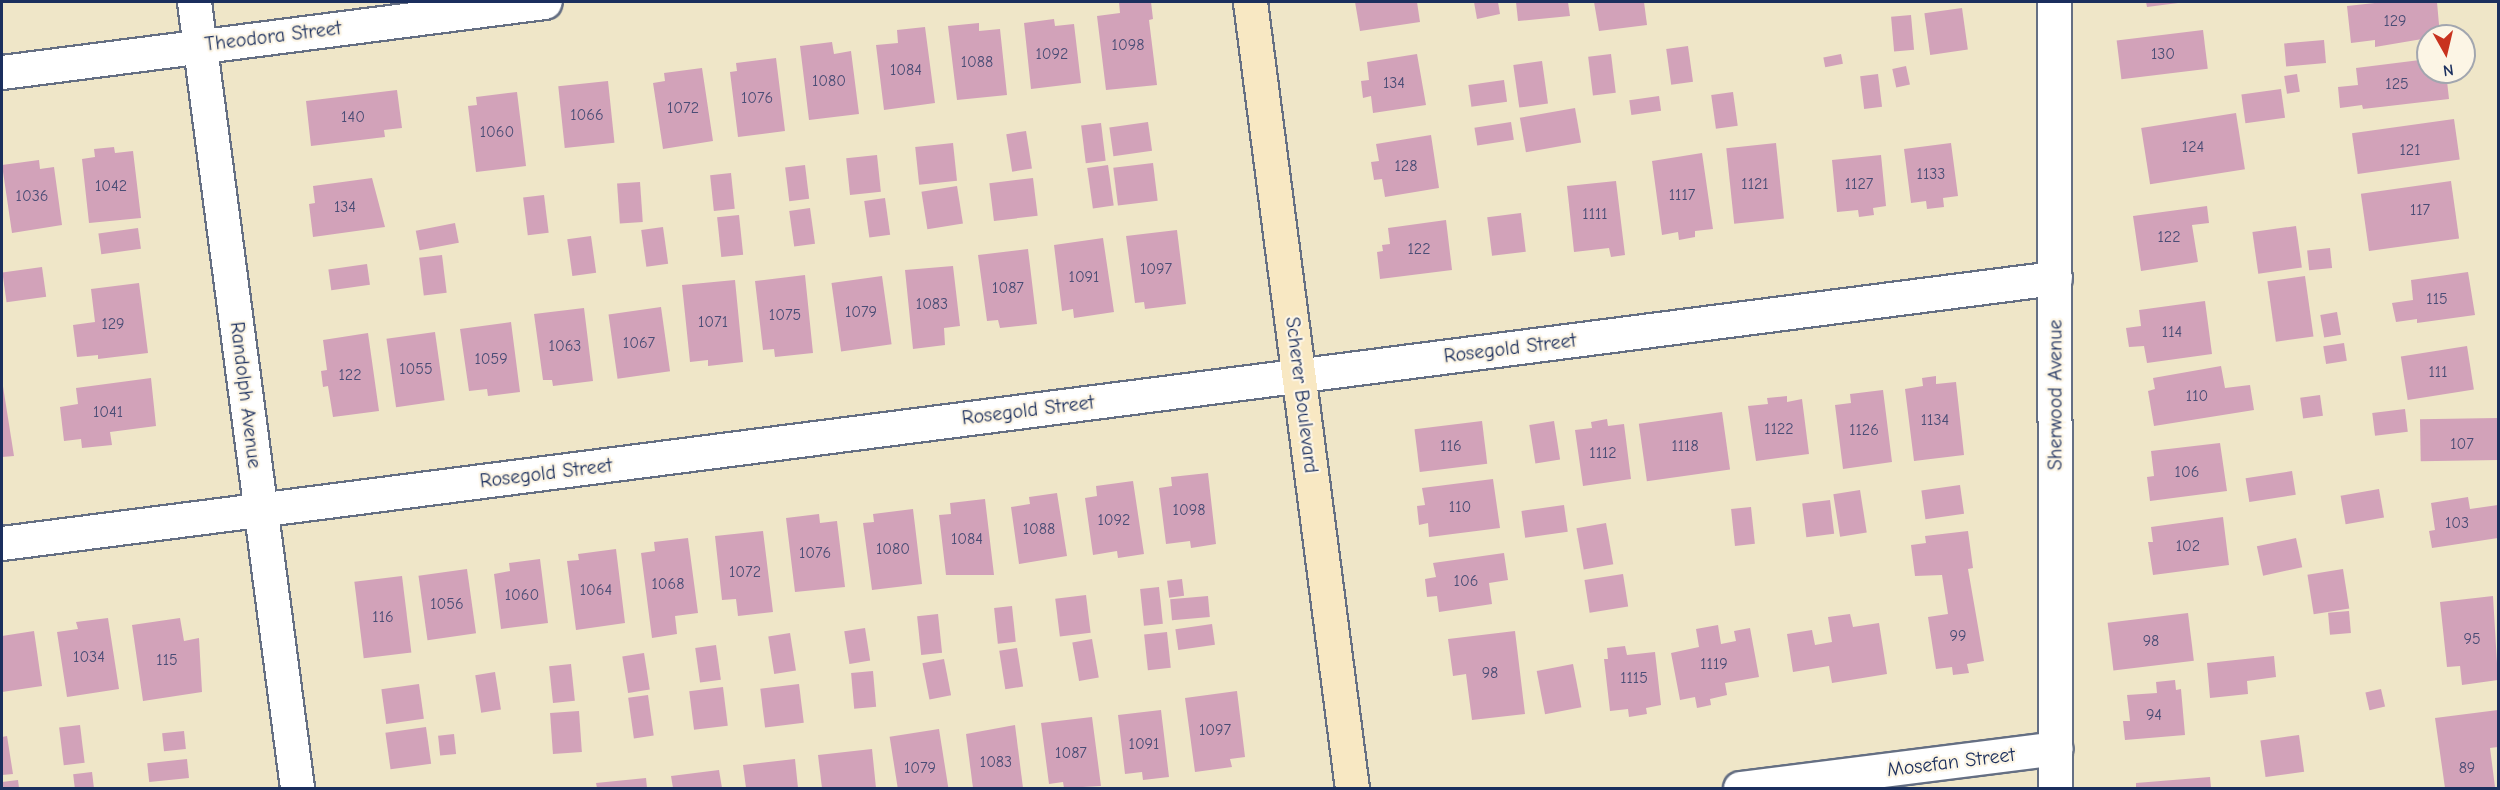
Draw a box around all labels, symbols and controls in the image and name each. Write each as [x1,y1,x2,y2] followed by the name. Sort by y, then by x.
[2383,11,2407,31] house number: 129
[203,16,343,56] street label: Theodora Street
[2416,24,2476,84] north arrow
[1112,35,1144,55] house number: 1098
[1036,44,1068,64] house number: 1092
[2151,44,2175,64] house number: 130
[961,52,993,72] house number: 1088
[890,60,922,80] house number: 1084
[2442,60,2455,79] text: N
[812,71,846,91] house number: 1080
[1383,73,1405,93] house number: 134
[2385,74,2409,94] house number: 125
[741,88,773,108] house number: 1076
[667,98,699,118] house number: 1072
[570,105,604,125] house number: 1066
[341,107,365,127] house number: 140
[480,122,514,142] house number: 1060
[2182,137,2204,157] house number: 124
[2399,140,2421,160] house number: 121
[1395,156,1417,176] house number: 128
[1917,164,1945,184] house number: 1133
[1741,174,1769,194] house number: 1121
[1845,174,1873,194] house number: 1127
[95,176,127,196] house number: 1042
[1669,185,1695,205] house number: 1117
[16,186,48,206] house number: 1036
[334,197,356,217] house number: 134
[2410,200,2430,220] house number: 117
[1582,204,1608,224] house number: 1111
[2157,227,2181,247] house number: 122
[1407,239,1431,259] house number: 122
[1140,259,1172,279] house number: 1097
[1069,267,1099,287] house number: 1091
[992,278,1024,298] house number: 1087
[2426,289,2448,309] house number: 115
[916,294,948,314] house number: 1083
[845,302,877,322] house number: 1079
[769,305,801,325] house number: 1075
[698,312,728,332] house number: 1071
[101,314,125,334] house number: 129
[1280,315,1324,475] street label: Scherer Boulevard
[225,320,267,470] street label: Randolph Avenue
[2043,320,2067,470] street label: Sherwood Avenue
[2162,322,2182,342] house number: 114
[1442,328,1578,368] street label: Rosegold Street
[623,333,655,353] house number: 1067
[549,336,581,356] house number: 1063
[474,349,508,369] house number: 1059
[399,359,433,379] house number: 1055
[2428,362,2448,382] house number: 111
[338,365,362,385] house number: 122
[2186,386,2208,406] house number: 110
[960,390,1096,430] street label: Rosegold Street
[93,402,123,422] house number: 1041
[1921,410,1949,430] house number: 1134
[1764,419,1794,439] house number: 1122
[1849,420,1879,440] house number: 1126
[2450,434,2474,454] house number: 107
[1440,436,1462,456] house number: 116
[1671,436,1699,456] house number: 1118
[1589,443,1617,463] house number: 1112
[478,453,614,493] street label: Rosegold Street
[2175,462,2199,482] house number: 106
[1449,497,1471,517] house number: 110
[1173,500,1205,520] house number: 1098
[1098,510,1130,530] house number: 1092
[2445,513,2469,533] house number: 103
[1023,519,1055,539] house number: 1088
[951,529,983,549] house number: 1084
[2176,536,2200,556] house number: 102
[876,539,910,559] house number: 1080
[799,543,831,563] house number: 1076
[729,562,761,582] house number: 1072
[1454,571,1478,591] house number: 106
[652,574,684,594] house number: 1068
[580,580,612,600] house number: 1064
[505,585,539,605] house number: 1060
[430,594,464,614] house number: 1056
[372,607,394,627] house number: 116
[1950,626,1966,646] house number: 99
[2463,629,2481,649] house number: 95
[2143,631,2159,651] house number: 98
[73,647,105,667] house number: 1034
[156,650,178,670] house number: 115
[1700,654,1728,674] house number: 1119
[1482,663,1498,683] house number: 98
[1620,668,1648,688] house number: 1115
[2146,705,2162,725] house number: 94
[1199,720,1231,740] house number: 1097
[1129,734,1159,754] house number: 1091
[1886,742,2016,782] street label: Mosefan Street
[1055,743,1087,763] house number: 1087
[980,752,1012,772] house number: 1083
[904,758,936,778] house number: 1079
[2459,758,2475,778] house number: 89

